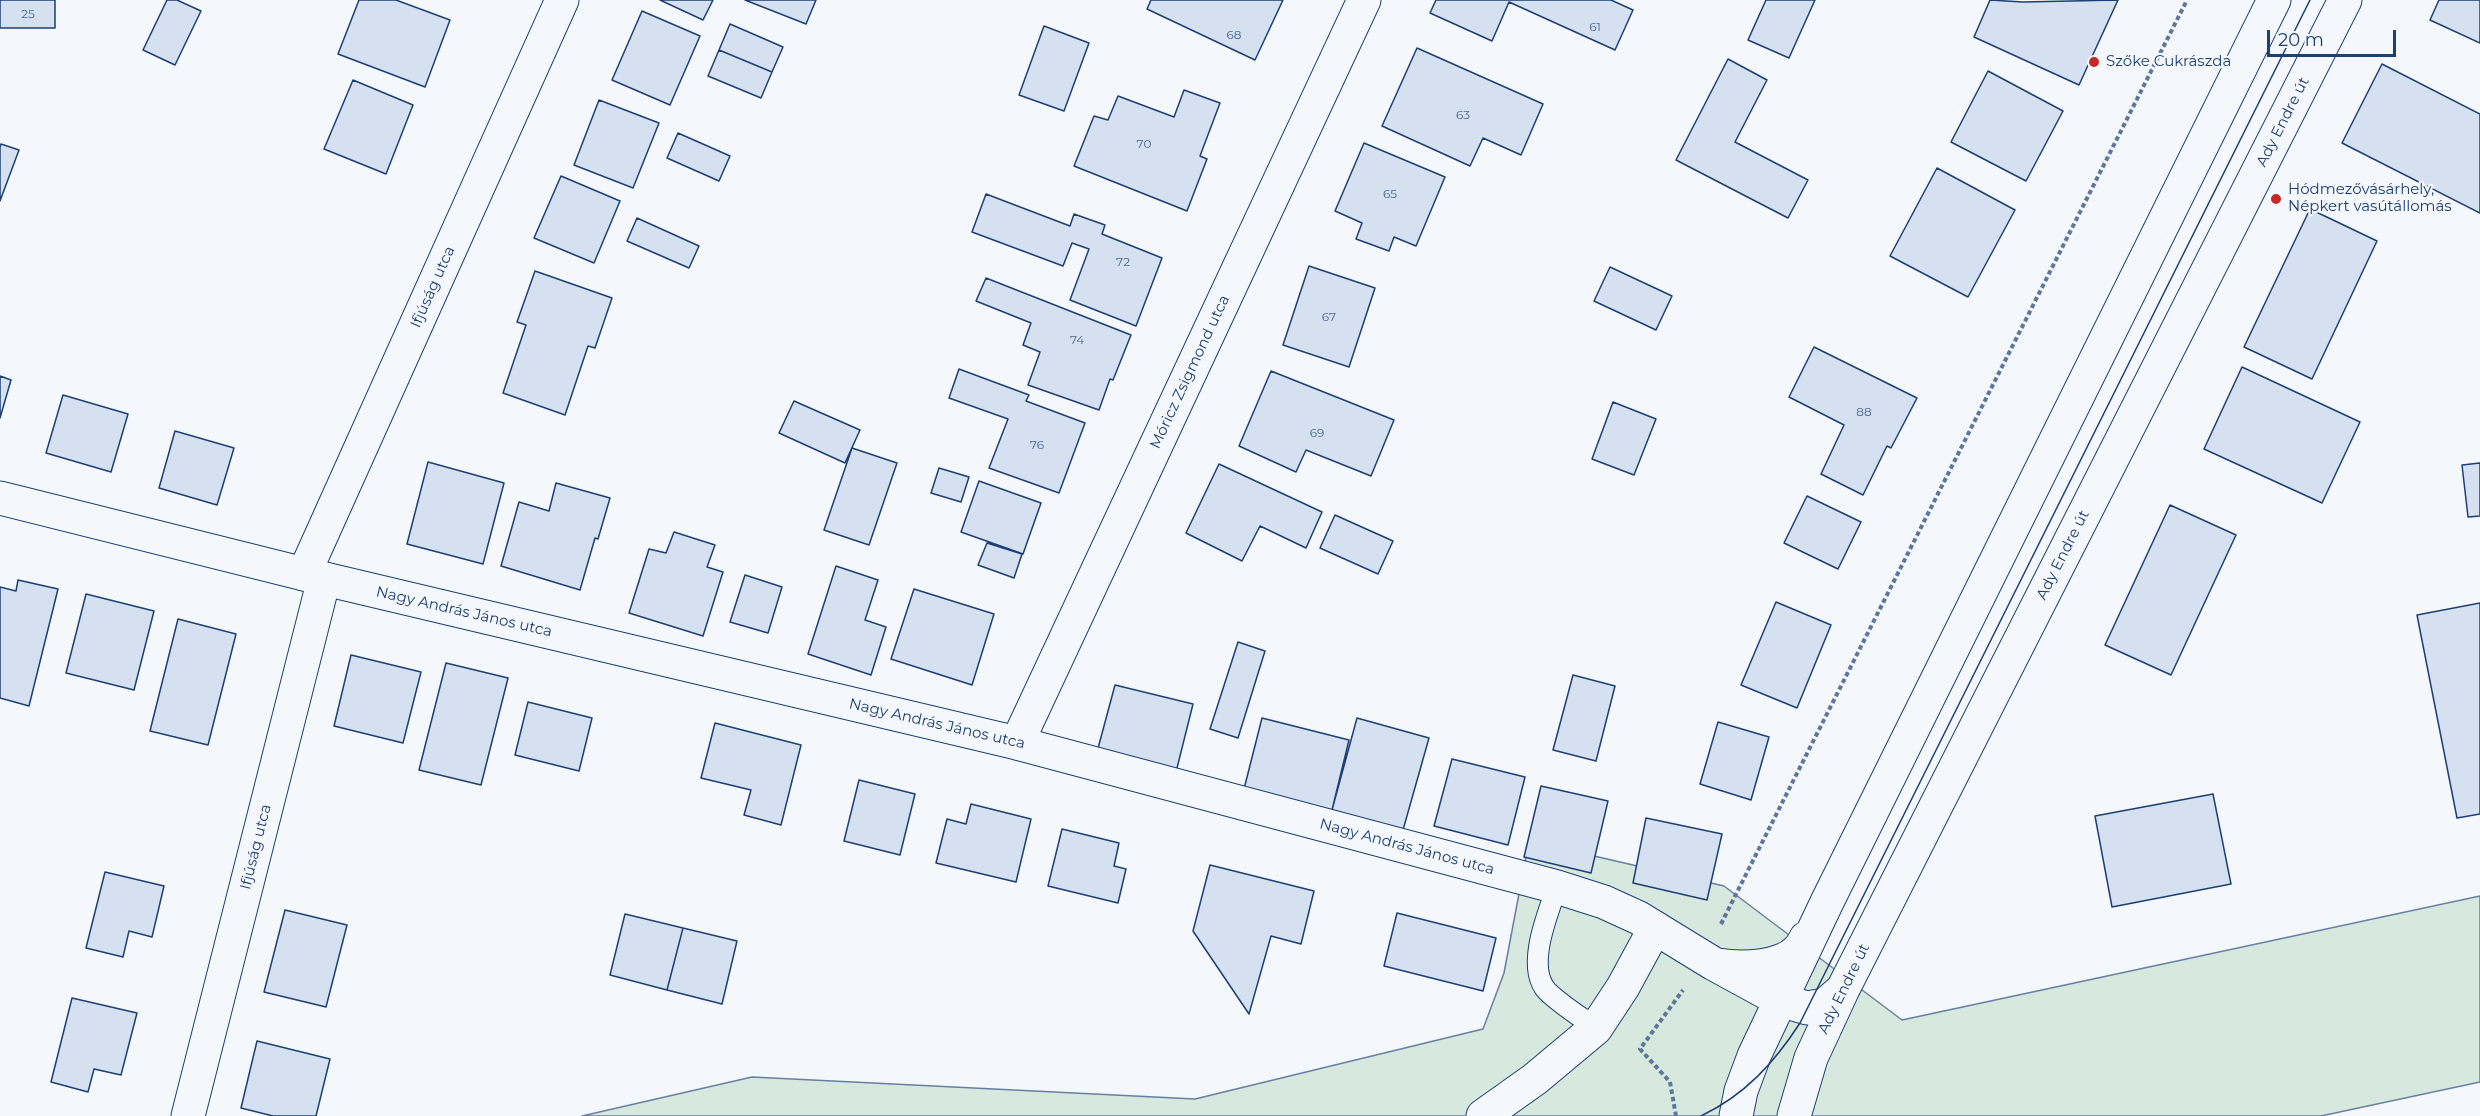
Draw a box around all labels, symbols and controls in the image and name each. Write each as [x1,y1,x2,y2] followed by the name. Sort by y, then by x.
[21,7,35,21] house number: 25
[2270,18,2399,56] scale bar
[1589,20,1601,34] house number: 61
[1227,28,1241,42] house number: 68
[2278,29,2324,51] text: 20 m
[2106,53,2231,71] place label: Szőke Cukrászda
[2087,55,2101,69] marker: Szőke Cukrászda
[2253,74,2313,170] street label: Ady Endre út
[1456,108,1470,122] house number: 63
[1137,137,1151,151] house number: 70
[2288,181,2452,216] place label: Hódmezővásárhely, Népkert vasútállomás
[1383,187,1397,201] house number: 65
[2269,192,2283,206] marker: Hódmezővásárhely, Népkert vasútállomás
[407,243,459,331] street label: Ifjúság utca
[1116,255,1130,269] house number: 72
[1146,292,1234,452] street label: Móricz Zsigmond utca
[1322,310,1336,324] house number: 67
[1070,333,1084,347] house number: 74
[1856,405,1872,419] house number: 88
[1310,426,1324,440] house number: 69
[1030,438,1044,452] house number: 76
[2033,507,2093,603] street label: Ady Endre út
[374,583,554,641] street label: Nagy András János utca
[847,695,1027,753] street label: Nagy András János utca
[237,802,275,892] street label: Ifjúság utca
[1318,815,1496,879] street label: Nagy András János utca
[1814,941,1874,1037] street label: Ady Endre út

